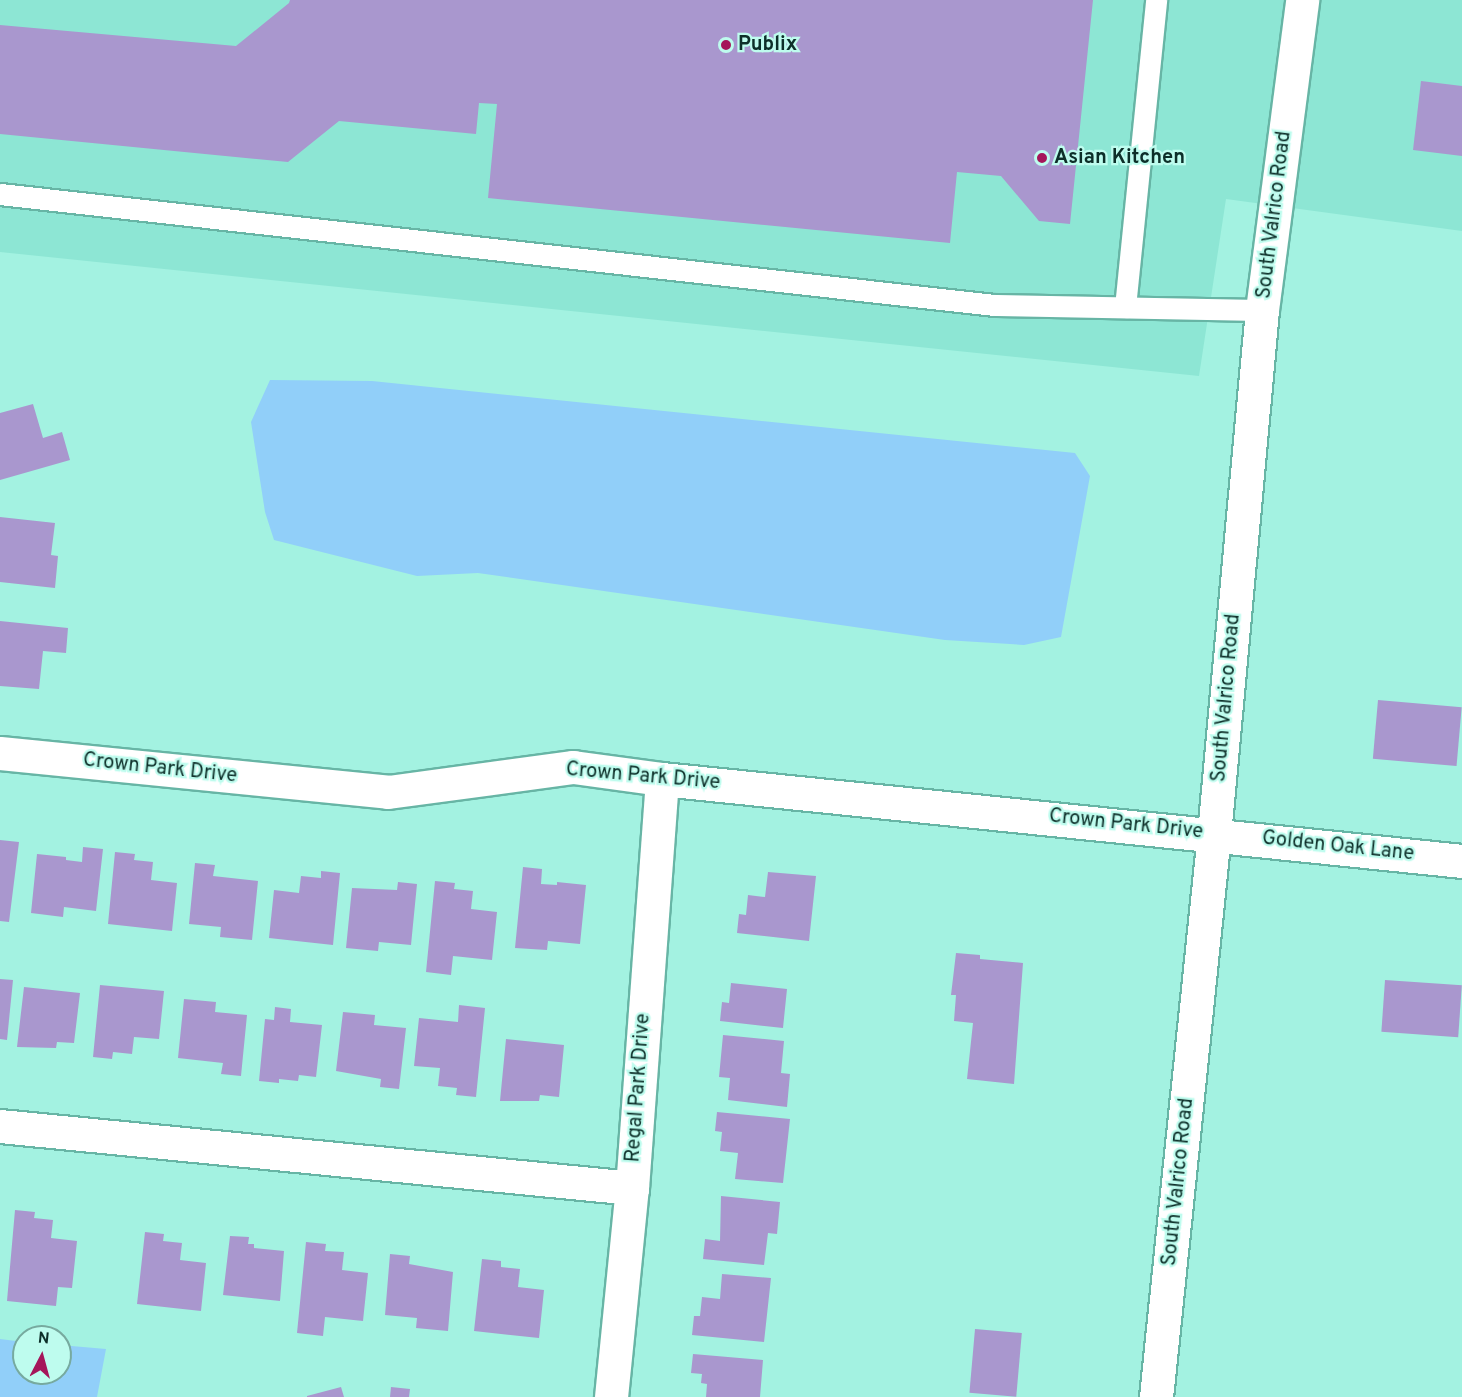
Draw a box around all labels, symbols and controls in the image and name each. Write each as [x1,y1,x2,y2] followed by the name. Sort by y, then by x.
[738,33,797,57] place label: Publix
[719,38,733,52] marker: Publix
[1253,129,1297,301] street label: South Valrico Road
[1054,146,1185,170] place label: Asian Kitchen
[1035,151,1049,165] marker: Asian Kitchen
[1208,612,1246,784] street label: South Valrico Road
[82,749,238,789] street label: Crown Park Drive
[565,758,721,796] street label: Crown Park Drive
[1048,805,1204,845] street label: Crown Park Drive
[1261,827,1415,867] street label: Golden Oak Lane
[622,1013,656,1163] street label: Regal Park Drive
[1158,1096,1200,1268] street label: South Valrico Road
[12,1325,72,1385] north arrow
[37,1329,50,1350] text: N

